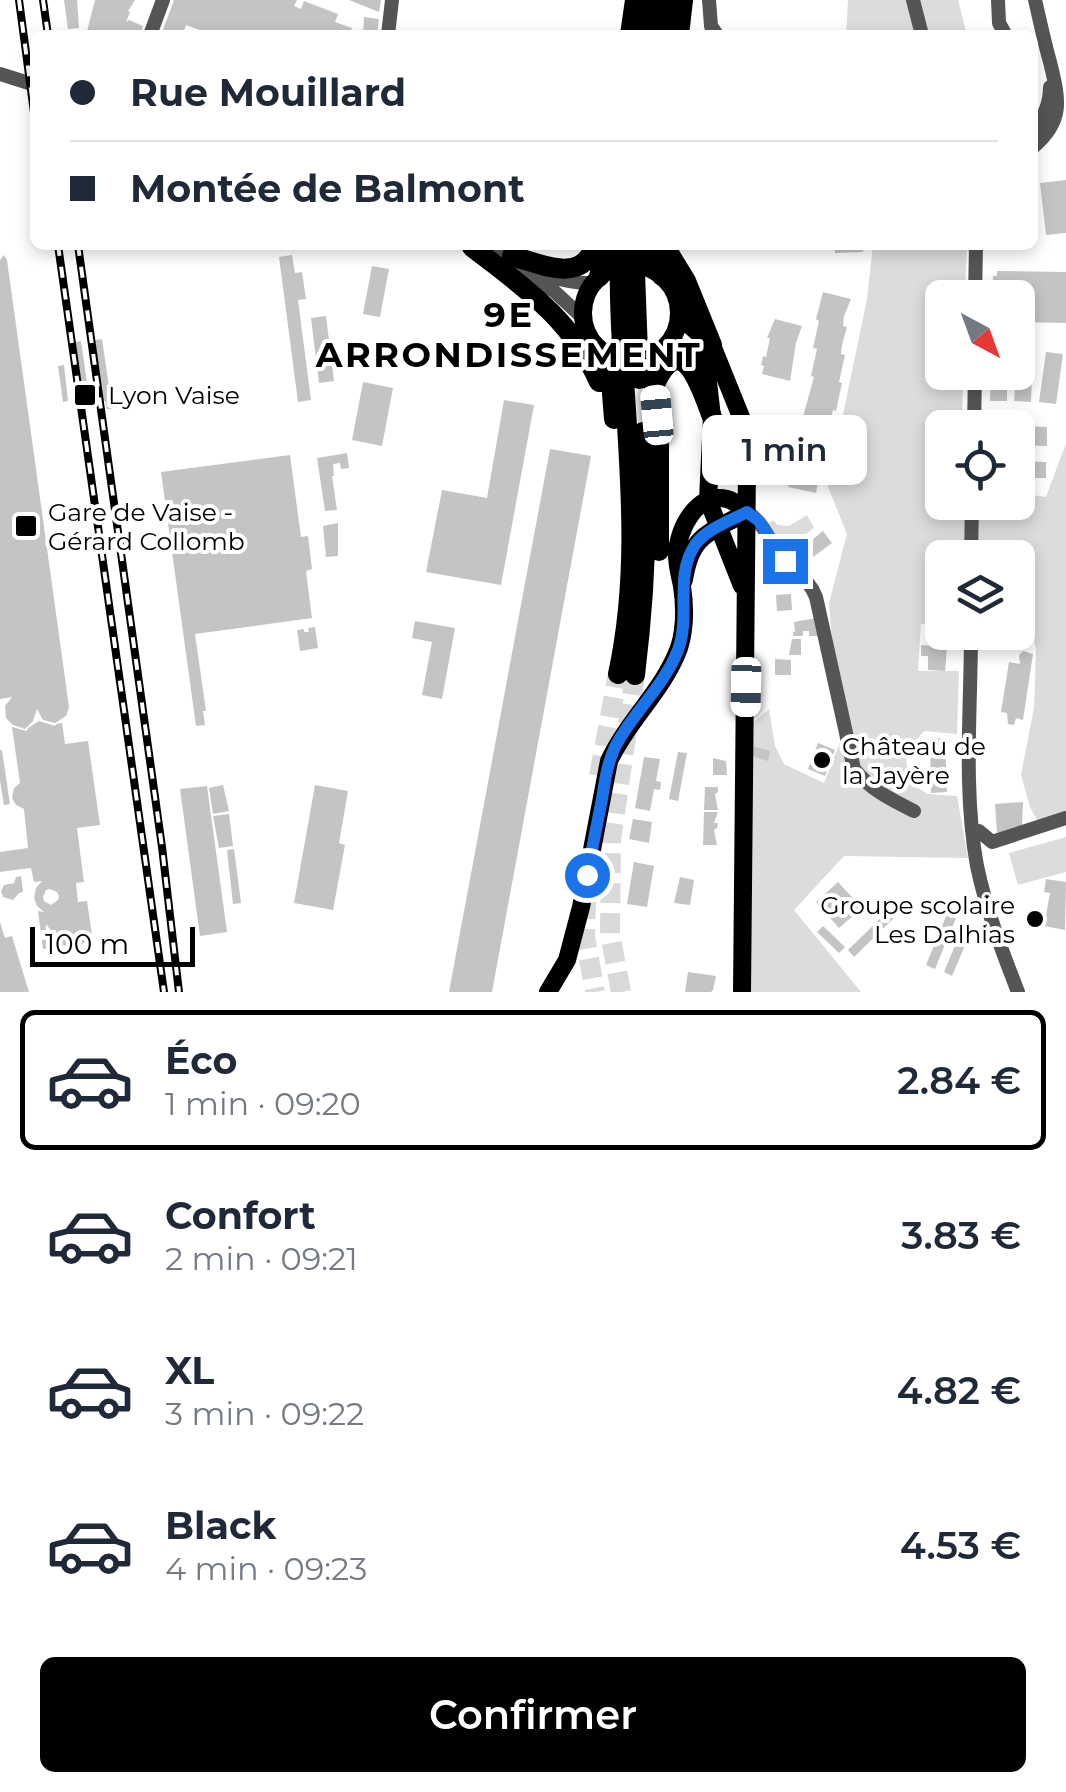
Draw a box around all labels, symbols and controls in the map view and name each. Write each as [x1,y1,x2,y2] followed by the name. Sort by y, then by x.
[130,69,406,116] text: Rue Mouillard
[130,165,525,212] text: Montée de Balmont
[925,280,1035,390] north arrow
[925,280,1035,650] map controls
[315,293,702,376] district label: 9E ARRONDISSEMENT
[108,380,240,410] place label: Lyon Vaise
[72,382,98,408] marker: Lyon Vaise
[639,384,675,446] car
[925,410,1035,520] button: locate
[702,416,868,486] callout: 1 min
[742,430,827,469] text: 1 min
[48,497,245,556] place label: Gare de Vaise - Gérard Collomb
[13,513,39,539] marker: Gare de Vaise - Gérard Collomb
[763,539,808,584] route end
[925,540,1035,650] button: layers
[730,657,762,717] car
[842,731,986,790] place label: Château de la Jayère
[811,749,833,771] marker: Château de la Jayère
[565,853,610,898] route start
[820,890,1015,949] place label: Groupe scolaire Les Dalhias
[1024,908,1046,930] marker: Groupe scolaire Les Dalhias
[30,922,195,966] scale bar
[45,927,129,961] text: 100 m
[45,1035,135,1125] icon: car
[165,1037,237,1084] text: Éco
[897,1057,1021,1104] text: 2.84 €
[165,1084,361,1123] text: 1 min · 09:20
[45,1190,135,1280] icon: car
[165,1192,316,1239] text: Confort
[901,1212,1021,1259] text: 3.83 €
[165,1239,358,1278] text: 2 min · 09:21
[45,1345,135,1435] icon: car
[165,1347,214,1394] text: XL
[897,1367,1021,1414] text: 4.82 €
[165,1394,364,1433] text: 3 min · 09:22
[45,1500,135,1590] icon: car
[165,1502,276,1549] text: Black
[900,1522,1021,1569] text: 4.53 €
[165,1549,367,1588] text: 4 min · 09:23
[40,1657,1026,1772] button: Confirmer

